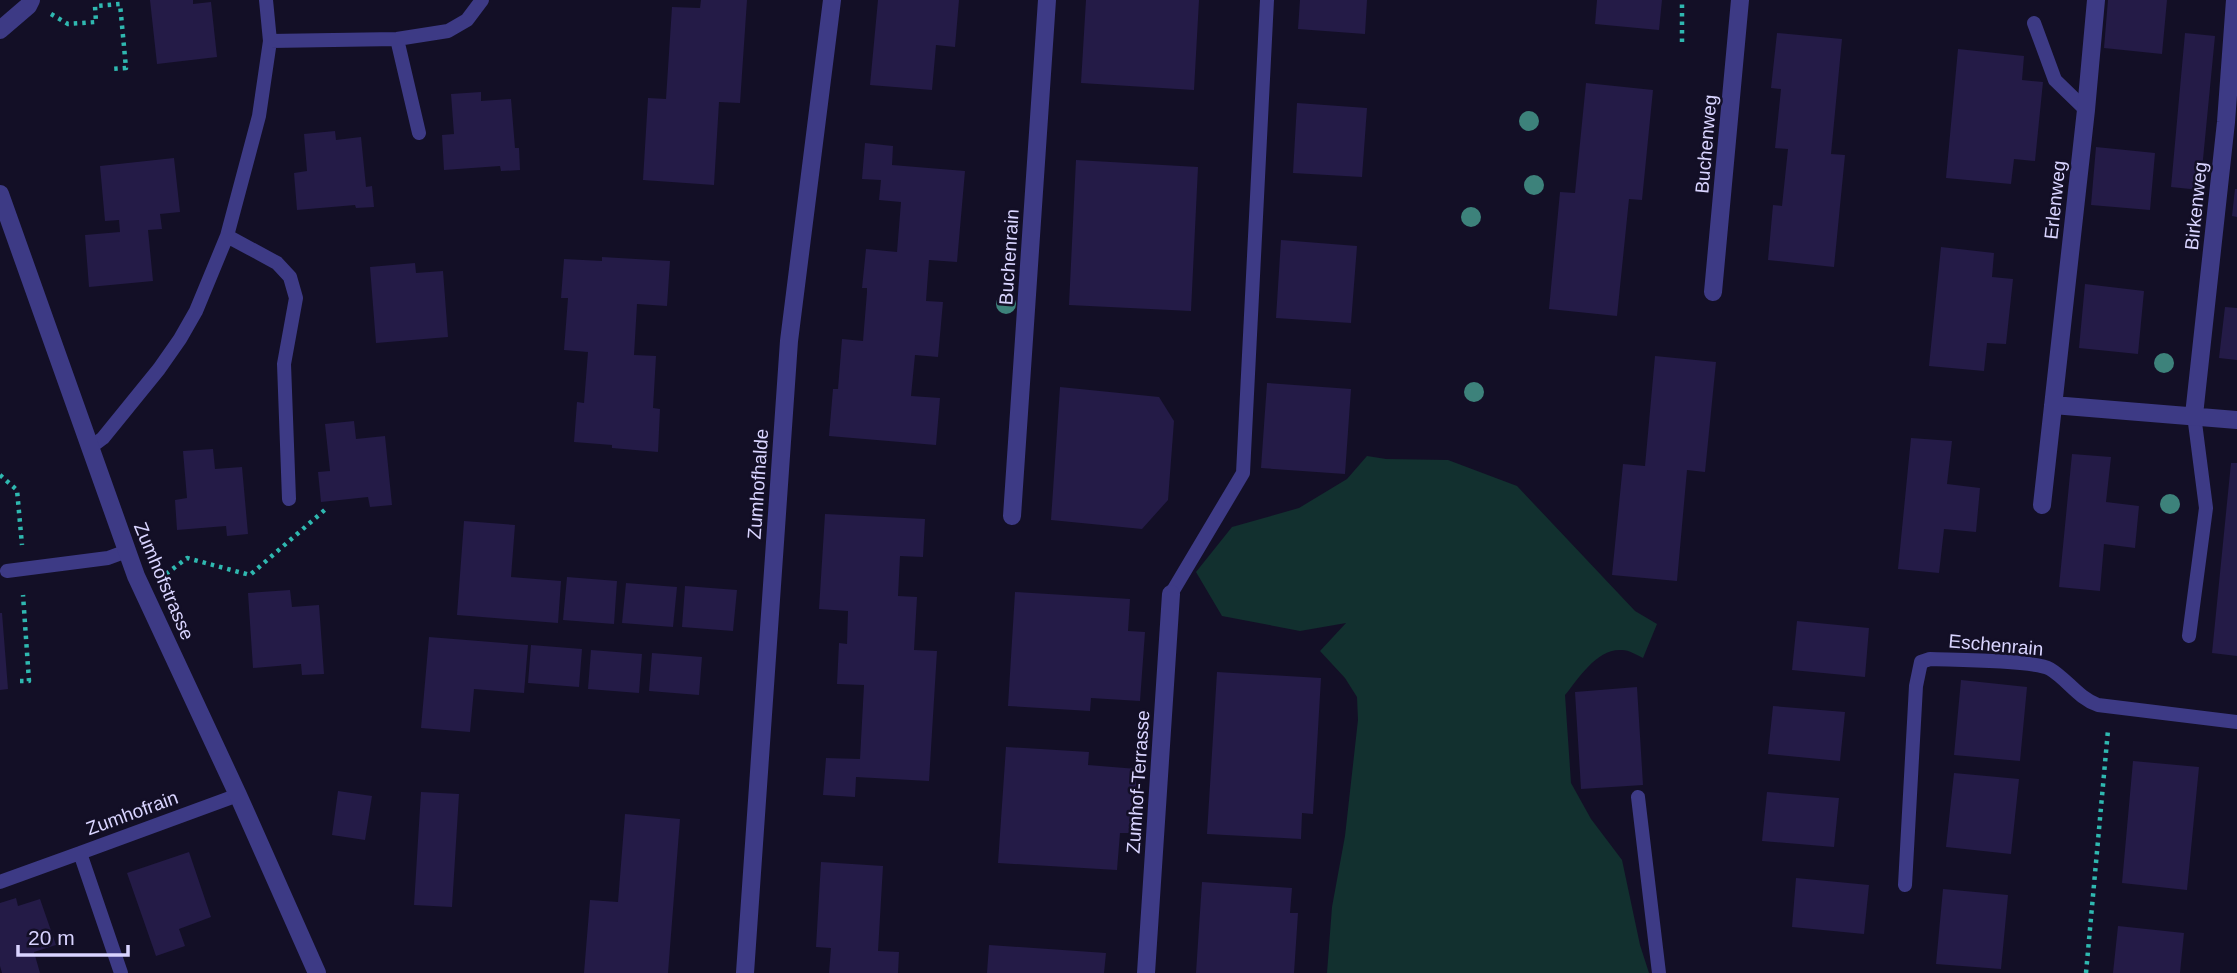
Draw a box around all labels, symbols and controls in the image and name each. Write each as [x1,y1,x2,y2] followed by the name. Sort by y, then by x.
[1691,94,1721,194] street label: Buchenweg
[2040,160,2070,240] street label: Erlenweg
[2181,161,2211,251] street label: Birkenweg
[995,208,1023,306] street label: Buchenrain
[744,428,772,540] street label: Zumhofhalde
[130,519,198,643] street label: Zumhofstrasse
[1948,630,2044,660] street label: Eschenrain
[1123,710,1153,854] street label: Zumhof-Terrasse
[83,787,181,839] street label: Zumhofrain
[18,914,128,958] scale bar
[28,926,75,949] text: 20 m

